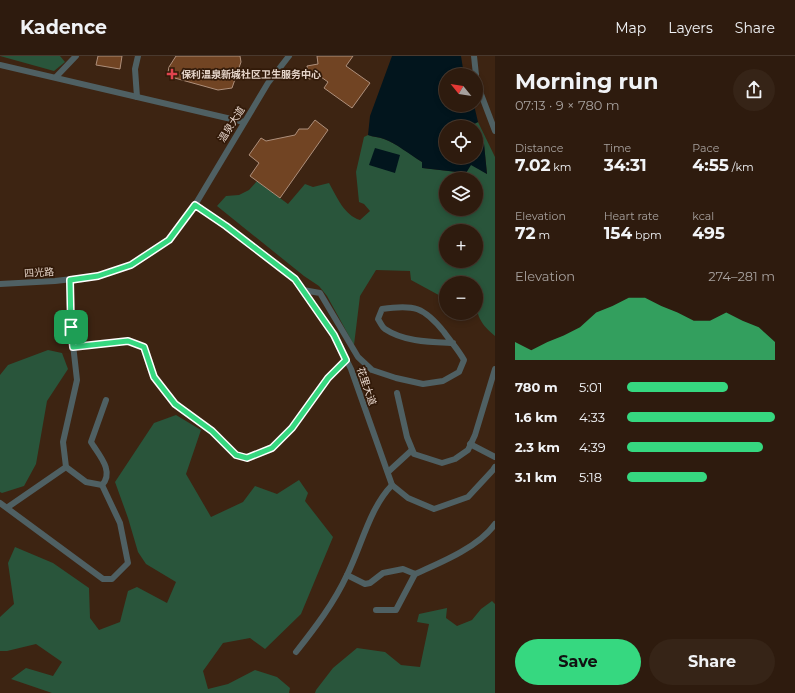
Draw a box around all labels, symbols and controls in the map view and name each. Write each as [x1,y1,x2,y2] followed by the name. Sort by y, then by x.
[20,16,107,39] text: Kadence
[615,19,646,37] text: Map
[668,19,713,37] text: Layers
[735,19,775,37] text: Share
[166,68,178,80] marker: 保利温泉新城社区卫生服务中心
[181,68,321,81] place label: 保利温泉新城社区卫生服务中心
[439,68,483,112] north arrow
[439,68,483,320] map controls
[515,68,658,95] text: Morning run
[733,69,775,111] button: share
[515,97,620,113] text: 07:13 · 9 × 780 m
[215,104,248,145] street label: 温泉大道
[439,120,483,164] button: locate
[515,141,563,155] text: Distance
[604,141,631,155] text: Time
[692,141,719,155] text: Pace
[515,155,550,175] text: 7.02
[604,155,647,175] text: 34:31
[692,155,729,175] text: 4:55
[550,160,572,174] text: km
[729,160,754,174] text: /km
[439,172,483,216] button: layers
[515,209,566,223] text: Elevation
[604,209,659,223] text: Heart rate
[692,209,714,223] text: kcal
[515,223,536,243] text: 72
[604,223,632,243] text: 154
[692,223,725,243] text: 495
[439,224,483,268] button: +
[536,228,550,242] text: m
[632,228,662,242] text: bpm
[24,265,54,280] street label: 四光路
[515,268,575,284] text: Elevation
[708,268,775,284] text: 274–281 m
[439,276,483,320] button: −
[54,310,88,344] pin
[60,316,82,338] icon: arrive
[354,365,379,407] street label: 花里大道
[515,379,558,395] text: 780 m
[579,379,602,395] text: 5:01
[515,409,557,425] text: 1.6 km
[579,409,605,425] text: 4:33
[515,439,560,455] text: 2.3 km
[579,439,606,455] text: 4:39
[515,469,557,485] text: 3.1 km
[579,469,602,485] text: 5:18
[515,639,641,685] button: Save
[649,639,775,685] button: Share

